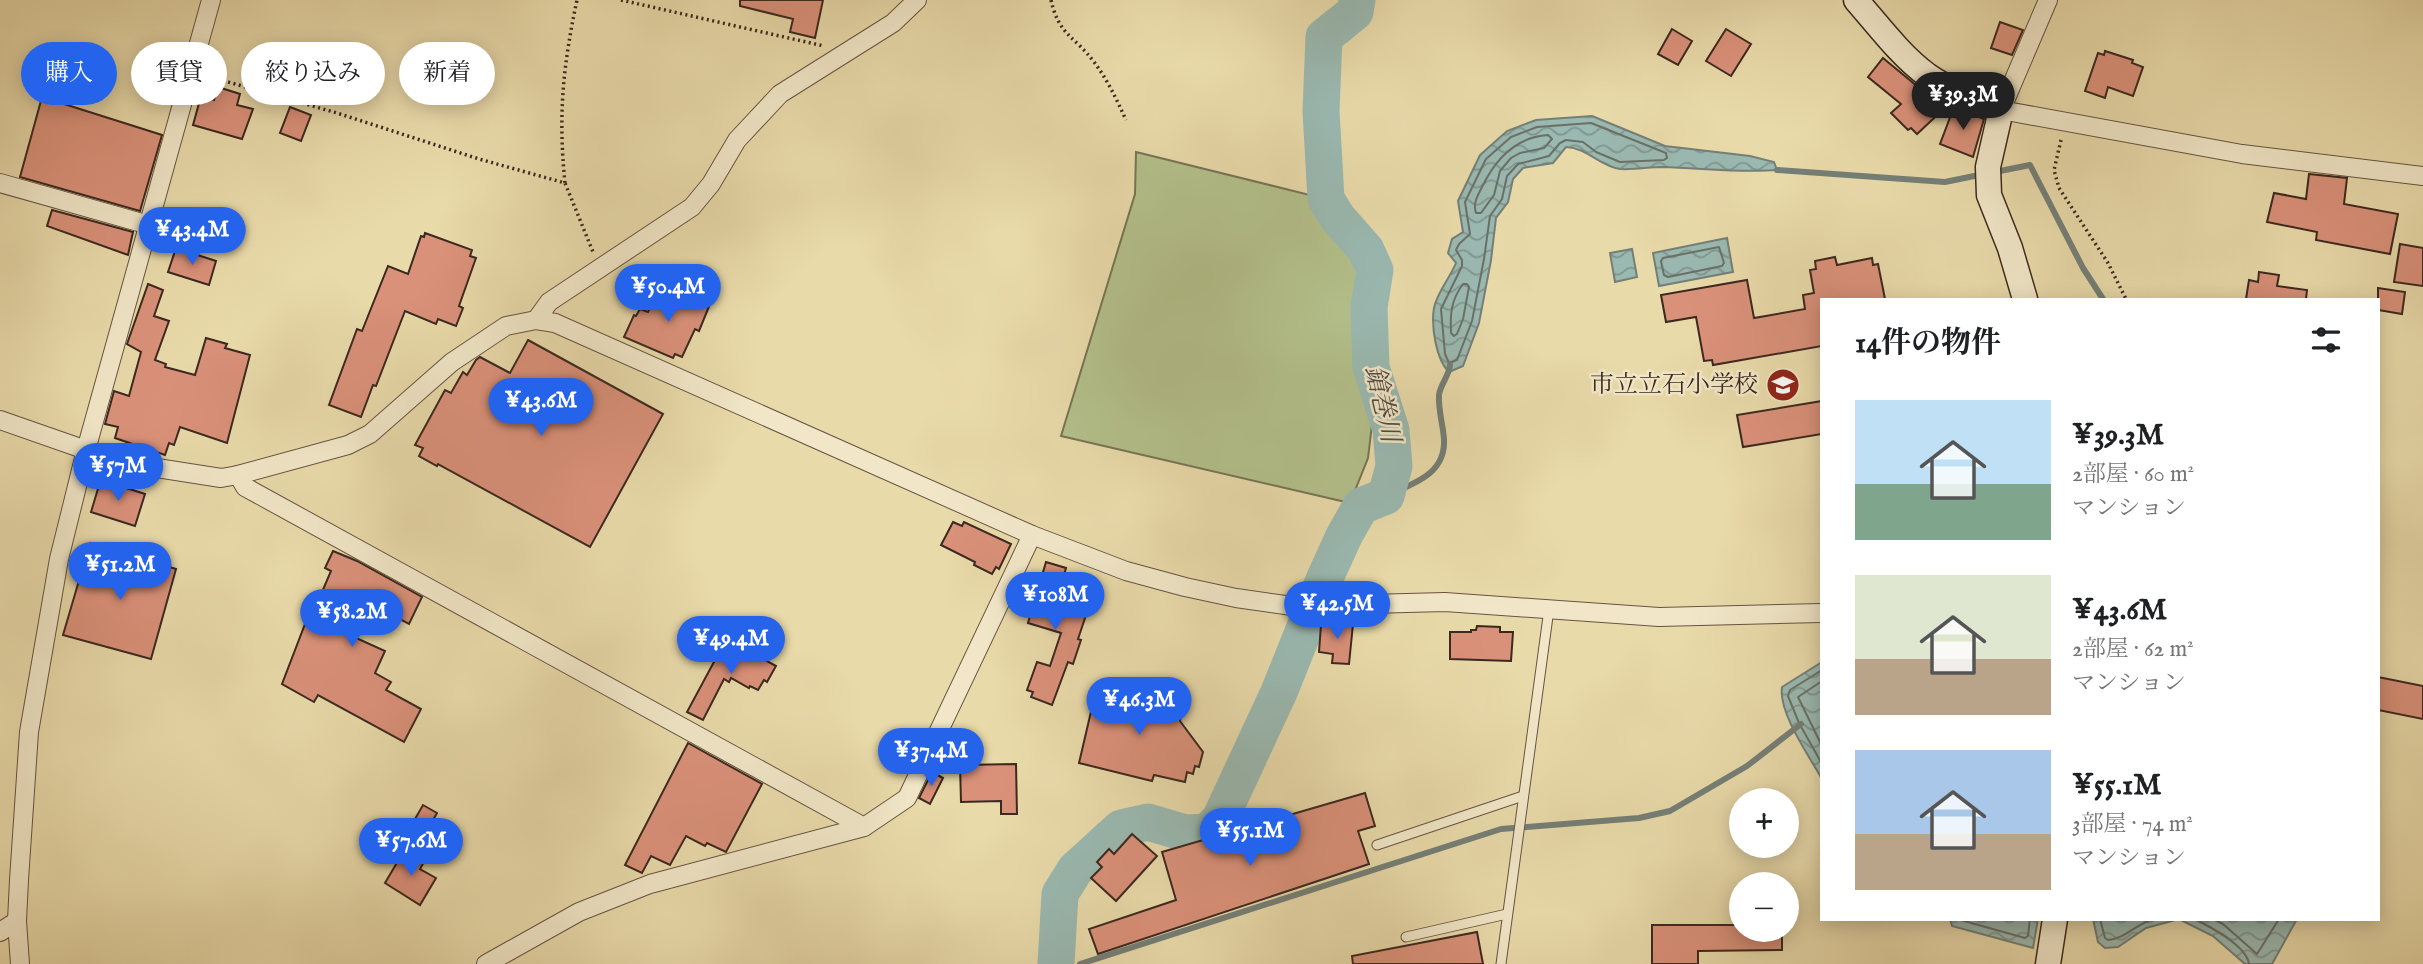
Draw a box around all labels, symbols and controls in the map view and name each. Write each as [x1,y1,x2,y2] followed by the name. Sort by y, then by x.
[21,42,117,105] chip: 購入
[131,42,227,105] chip: 賃貸
[241,42,385,105] chip: 絞り込み
[399,42,495,105] chip: 新着
[1906,72,2020,132] pin: ¥39.3M
[1928,80,1998,109] text: ¥39.3M
[135,208,249,267] pin: ¥43.4M
[155,215,229,244] text: ¥43.4M
[611,264,725,324] pin: ¥50.4M
[631,272,705,301] text: ¥50.4M
[2307,321,2345,359] icon: filters
[1855,325,2001,363] text: 14件の物件
[1357,362,1408,449] water label: 鎗巻川
[1764,366,1802,404] school or university icon: 市立立石小学校
[1590,370,1758,401] place label: 市立立石小学校
[484,378,598,438] pin: ¥43.6M
[505,386,577,415] text: ¥43.6M
[2072,417,2164,455] text: ¥39.3M
[1911,428,1995,512] icon: home
[77,444,159,503] pin: ¥57M
[89,451,147,480] text: ¥57M
[2072,460,2194,489] text: 2部屋 · 60 m²
[2072,494,2186,523] text: マンション
[63,542,177,602] pin: ¥51.2M
[84,550,156,579] text: ¥51.2M
[1006,572,1104,632] pin: ¥108M
[1021,580,1089,609] text: ¥108M
[1280,582,1394,641] pin: ¥42.5M
[1300,589,1374,618] text: ¥42.5M
[295,590,409,649] pin: ¥58.2M
[2072,592,2167,630] text: ¥43.6M
[316,597,388,626] text: ¥58.2M
[1911,603,1995,687] icon: home
[674,616,788,676] pin: ¥49.4M
[693,624,769,653] text: ¥49.4M
[2072,635,2194,664] text: 2部屋 · 62 m²
[2072,669,2186,698] text: マンション
[1082,678,1196,737] pin: ¥46.3M
[1103,685,1175,714] text: ¥46.3M
[874,728,988,788] pin: ¥37.4M
[894,736,968,765] text: ¥37.4M
[2072,767,2161,805] text: ¥55.1M
[1911,778,1995,862] icon: home
[1729,788,1799,942] map controls
[1729,788,1799,858] button: +
[1193,808,1307,868] pin: ¥55.1M
[2072,810,2193,839] text: 3部屋 · 74 m²
[1216,816,1284,845] text: ¥55.1M
[354,818,468,878] pin: ¥57.6M
[375,826,447,855] text: ¥57.6M
[2072,844,2186,873] text: マンション
[1729,872,1799,942] button: −

